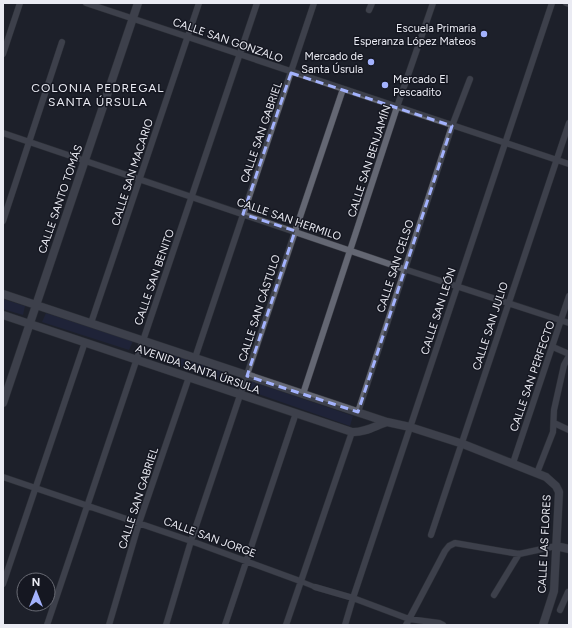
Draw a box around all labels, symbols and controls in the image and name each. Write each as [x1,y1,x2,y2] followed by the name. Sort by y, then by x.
[171,16,285,66] street label: CALLE SAN GONZALO
[353,22,476,48] place label: Escuela Primaria Esperanza López Mateos
[479,29,489,39] marker: Escuela Primaria Esperanza López Mateos
[301,50,363,76] place label: Mercado de Santa Úsrula
[366,57,376,67] marker: Mercado de Santa Úsrula
[393,73,448,99] place label: Mercado El Pescadito
[238,80,285,184] street label: CALLE SAN GABRIEL
[380,80,390,90] marker: Mercado El Pescadito
[31,81,165,109] district label: COLONIA PEDREGAL SANTA ÚRSULA
[345,103,394,219] street label: CALLE SAN BENJAMÍN
[109,117,156,227] street label: CALLE SAN MACARIO
[36,143,85,255] street label: CALLE SANTO TOMÁS
[235,196,343,244] street label: CALLE SAN HERMILO
[374,218,417,314] street label: CALLE SAN CELSO
[132,227,177,327] street label: CALLE SAN BENITO
[236,253,283,363] street label: CALLE SAN CÁSTULO
[417,266,459,356] street label: CALLE SAN LEÓN
[470,280,511,372] street label: CALLE SAN JULIO
[507,319,558,433] street label: CALLE SAN PERFECTO
[134,341,263,397] street label: AVENIDA SANTA ÚRSULA
[116,445,161,551] street label: CALLE SAN GABRIEL
[535,494,554,594] street label: CALLE LAS FLORES
[162,515,258,560] street label: CALLE SAN JORGE
[16,572,56,612] north arrow
[32,576,40,589] text: N

